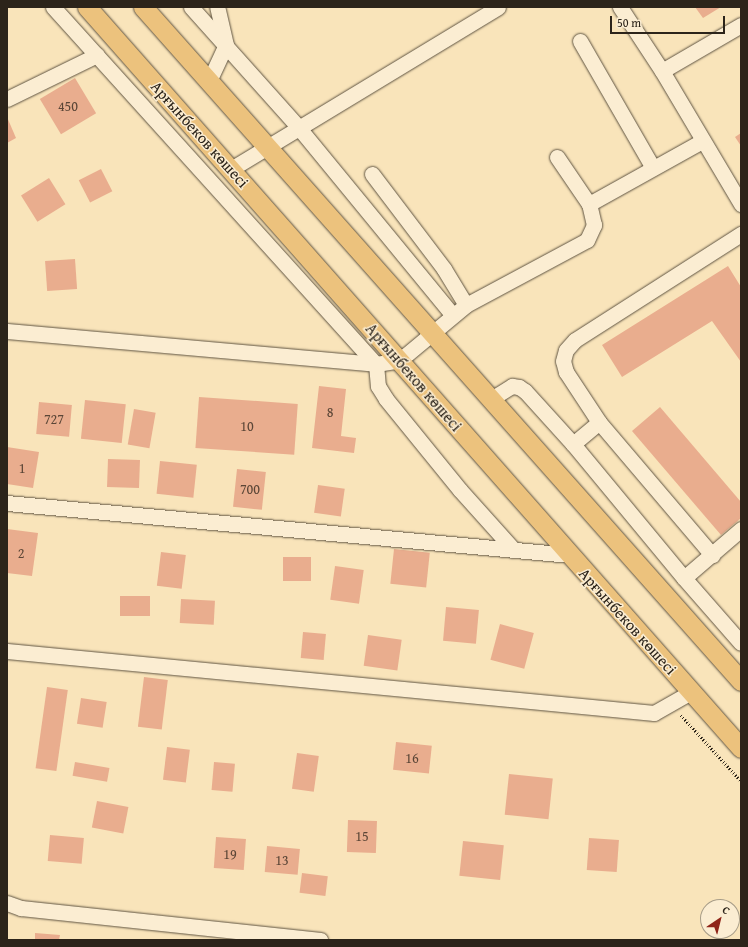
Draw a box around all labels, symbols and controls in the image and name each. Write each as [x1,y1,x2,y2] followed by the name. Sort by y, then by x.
[612,8,727,34] scale bar
[617,14,641,31] text: 50 m
[147,77,253,191] street label: Арғынбеков көшесі
[58,98,78,114] house number: 450
[362,319,466,435] street label: Арғынбеков көшесі
[327,404,333,420] house number: 8
[44,411,64,427] house number: 727
[240,418,254,434] house number: 10
[19,460,25,476] house number: 1
[240,481,260,497] house number: 700
[18,545,24,561] house number: 2
[575,564,681,678] street label: Арғынбеков көшесі
[405,750,419,766] house number: 16
[355,828,369,844] house number: 15
[223,846,237,862] house number: 19
[275,852,289,868] house number: 13
[700,899,740,939] north arrow
[719,902,733,918] text: С

